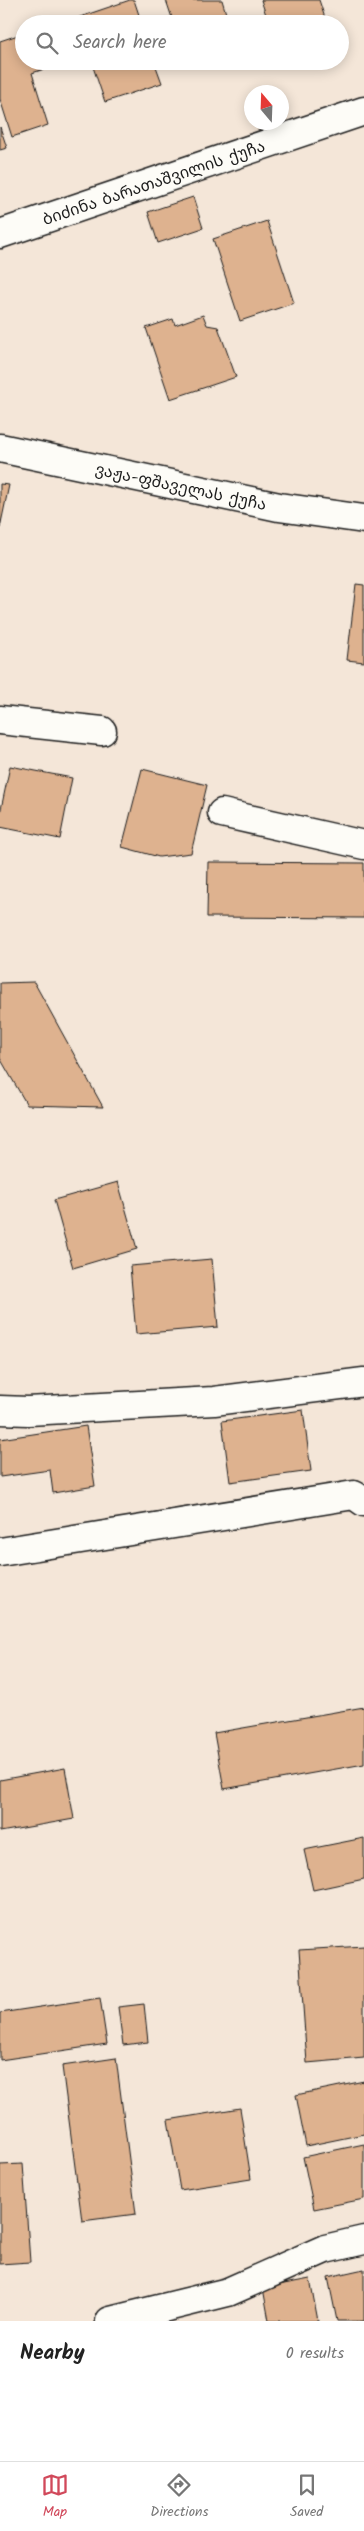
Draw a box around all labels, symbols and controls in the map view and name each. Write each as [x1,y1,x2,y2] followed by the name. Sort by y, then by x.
[15,15,349,70] search box
[73,28,167,58] text: Search here
[33,29,61,57] icon: search
[244,85,289,130] north arrow
[39,134,269,233] street label: ბიძინა ბარათაშვილის ქუჩა
[93,457,269,518] street label: ვაჟა-ფშაველას ქუჩა
[20,2337,85,2370] text: Nearby
[286,2341,344,2366] text: 0 results
[41,2471,69,2523] tab: Map
[150,2471,208,2523] tab: Directions
[290,2471,323,2523] tab: Saved

